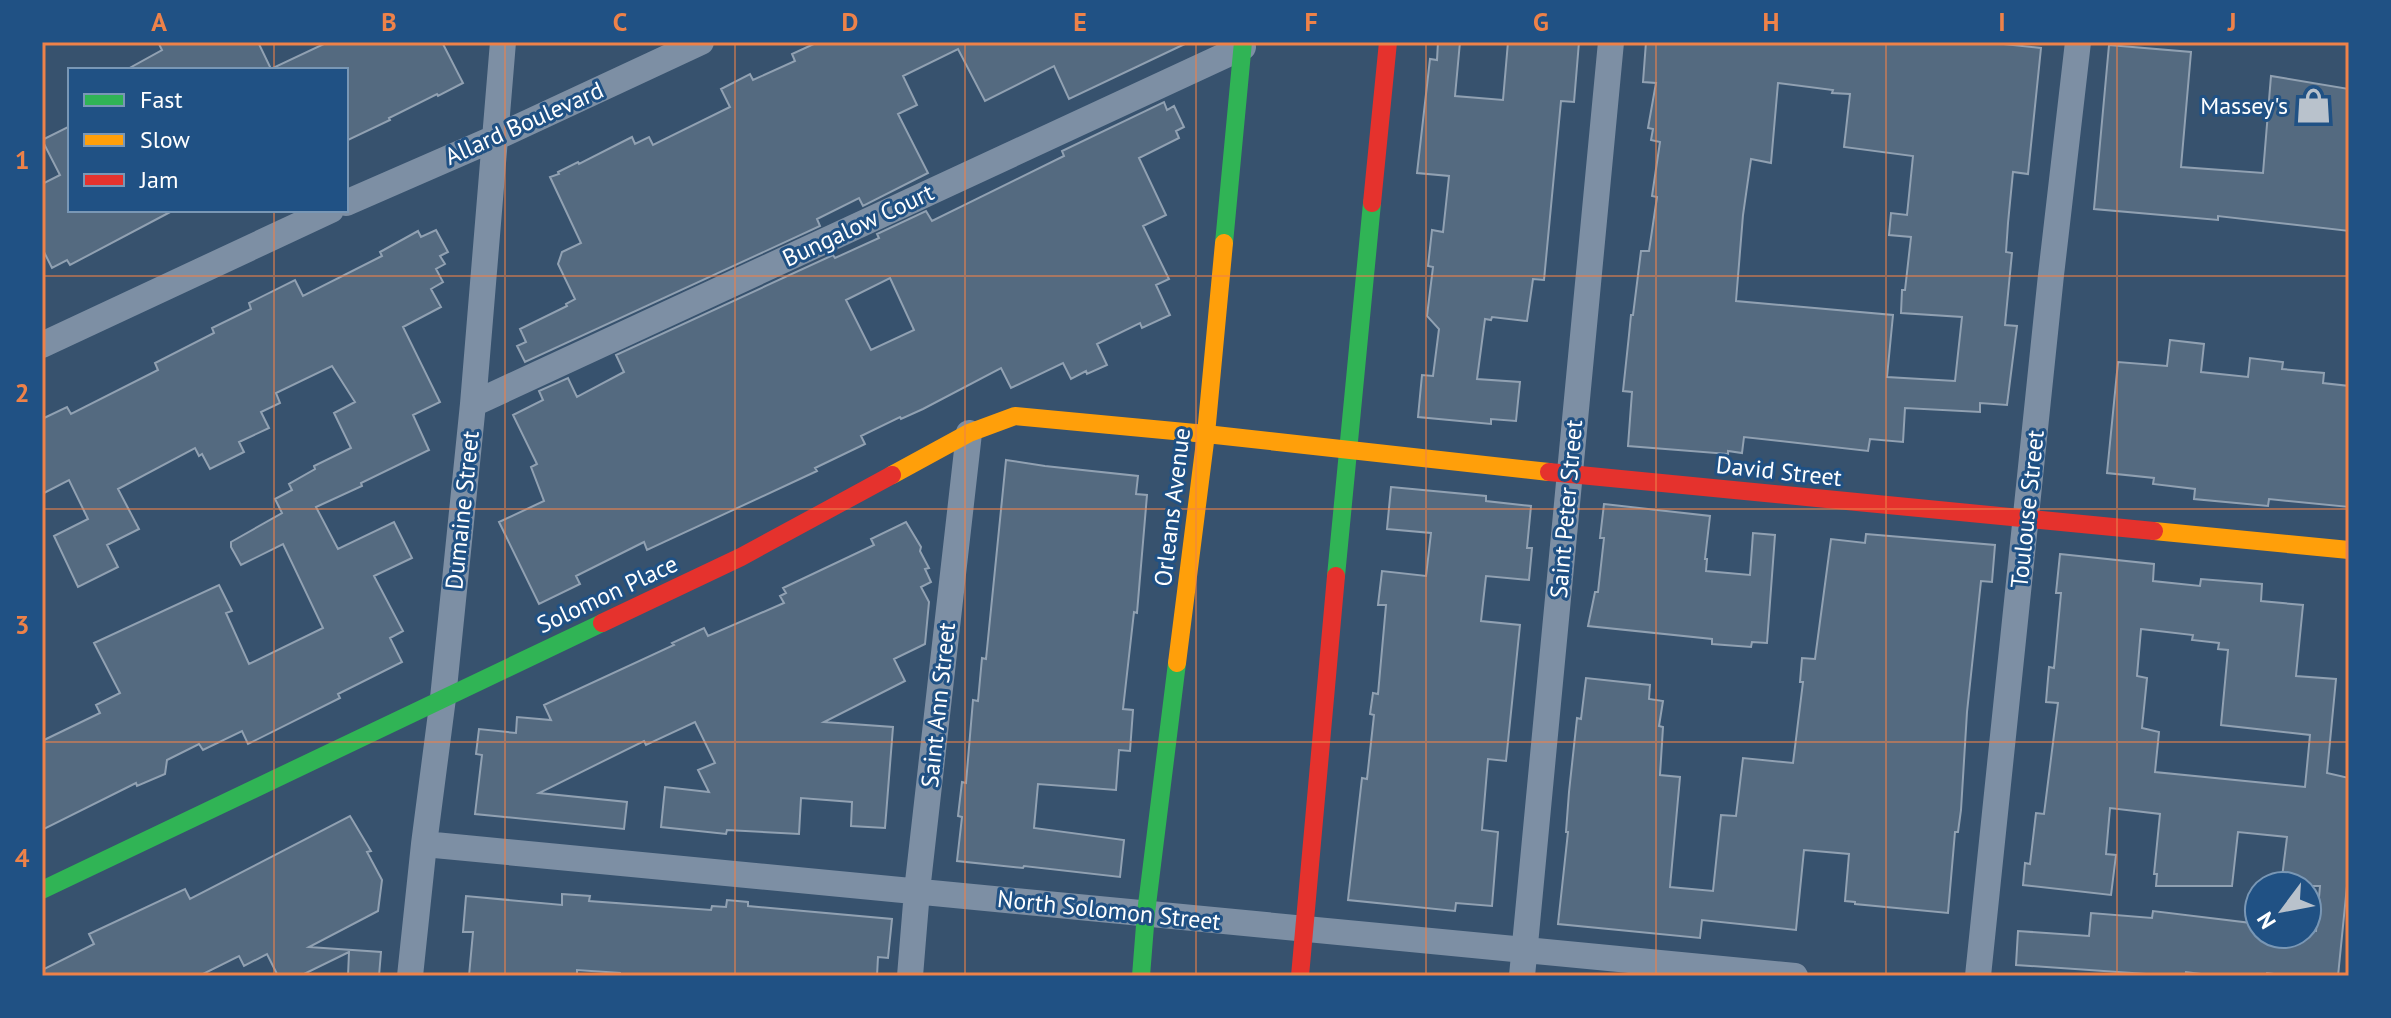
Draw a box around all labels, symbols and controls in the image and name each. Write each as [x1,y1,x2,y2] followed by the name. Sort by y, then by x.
[151,5,167,38] text: A
[381,5,397,38] text: B
[613,5,627,38] text: C
[842,5,858,38] text: D
[1073,5,1087,38] text: E
[1304,5,1318,38] text: F
[1533,5,1549,38] text: G
[1763,5,1779,38] text: H
[1998,5,2006,38] text: I
[2227,5,2236,38] text: J
[68,68,348,212] legend
[440,74,608,172] street label: Allard Boulevard
[140,84,183,115] text: Fast
[2295,86,2333,124] shop icon: Massey's
[2200,90,2288,121] place label: Massey's
[140,124,190,155] text: Slow
[15,143,29,176] text: 1
[139,164,178,195] text: Jam
[777,176,939,274] street label: Bungalow Court
[15,376,29,409] text: 2
[1543,418,1589,600] street label: Saint Peter Street
[1147,426,1197,588] street label: Orleans Avenue
[2003,428,2051,590] street label: Toulouse Street
[438,429,486,591] street label: Dumaine Street
[1715,449,1843,493] street label: David Street
[531,548,683,640] street label: Solomon Place
[15,608,29,641] text: 3
[914,621,962,789] street label: Saint Ann Street
[15,841,30,874] text: 4
[2243,870,2323,950] north arrow
[996,883,1222,937] street label: North Solomon Street
[2250,907,2282,934] text: N

